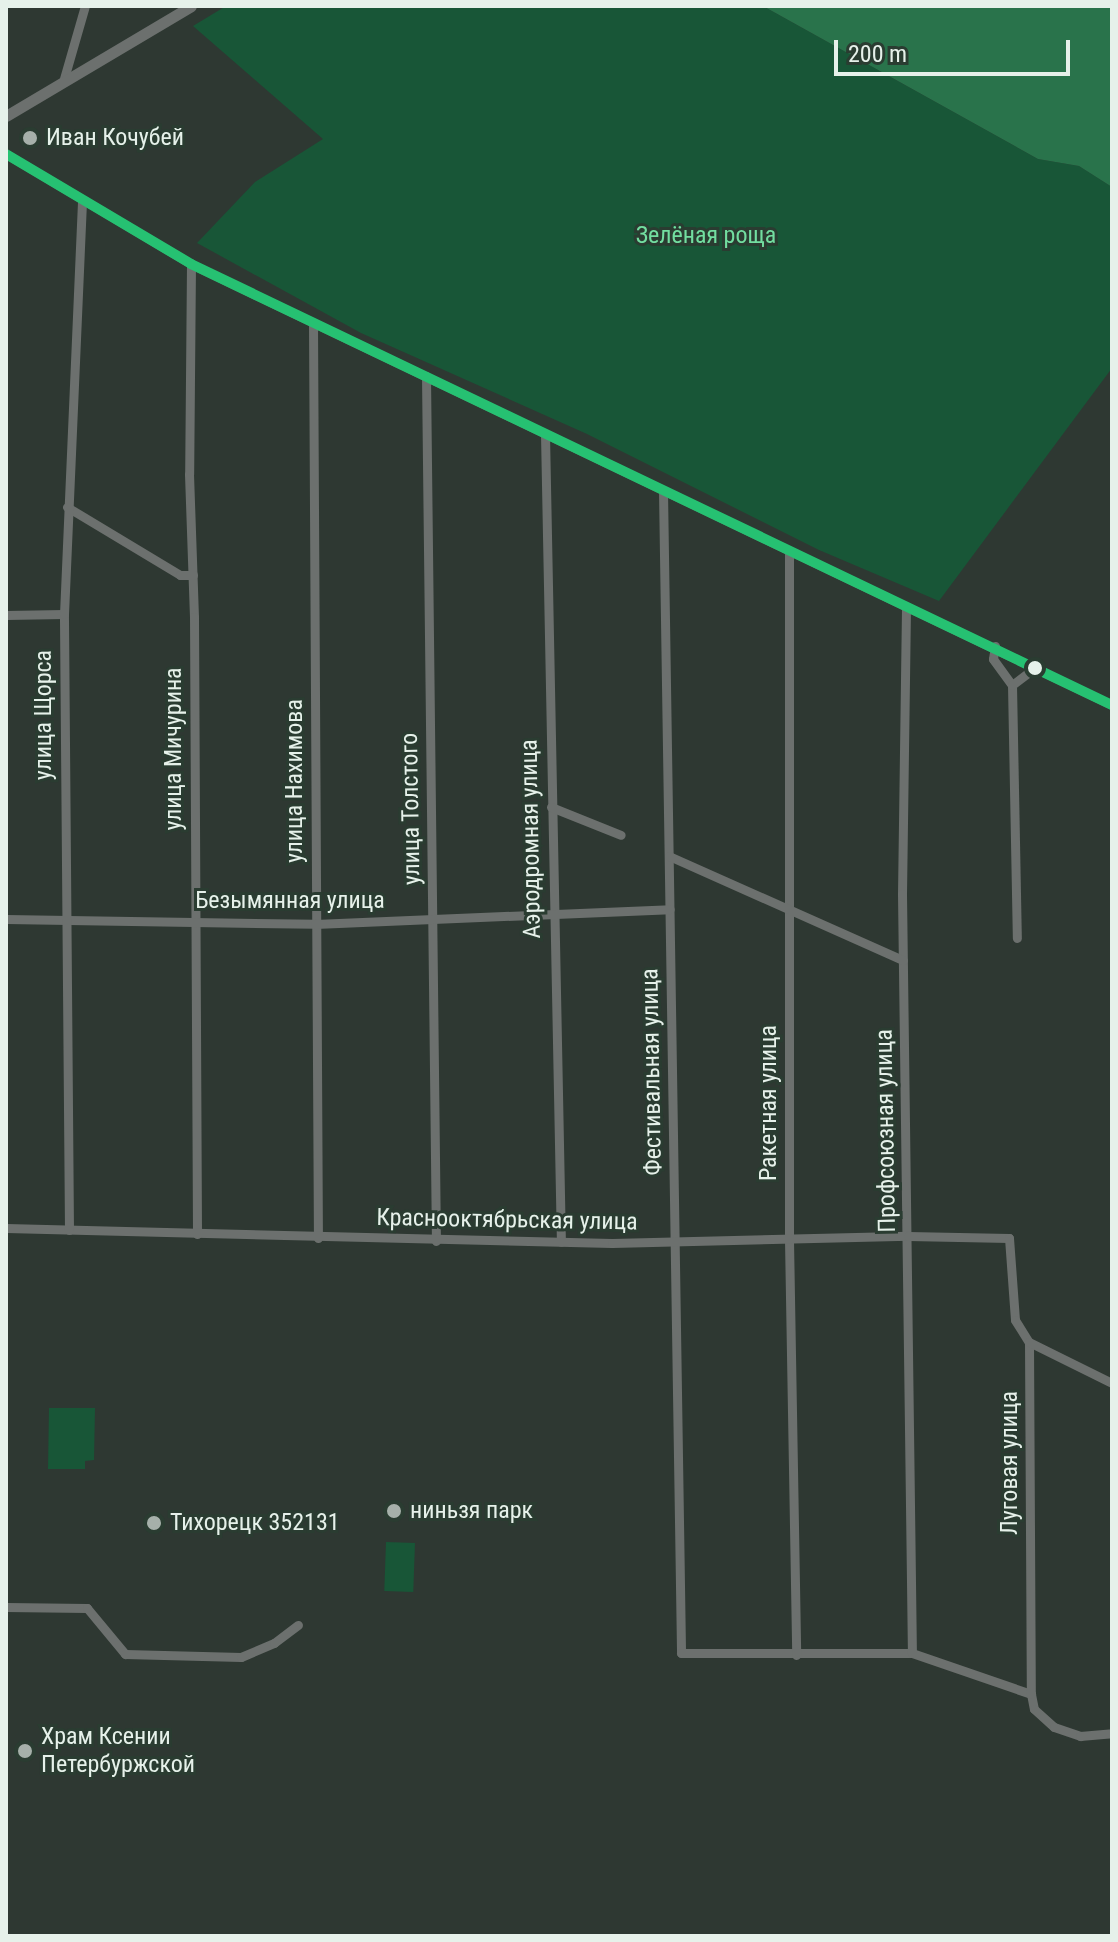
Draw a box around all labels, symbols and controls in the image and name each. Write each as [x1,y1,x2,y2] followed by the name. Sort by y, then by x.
[838,24,1074,74] scale bar
[848,40,907,68] text: 200 m
[46,124,184,152] place label: Иван Кочубей
[21,129,39,147] marker: Иван Кочубей
[636,222,776,250] park label: Зелёная роща
[30,650,58,780] street label: улица Щорса
[1027,660,1043,676] unlabelled marker
[160,667,188,831] street label: улица Мичурина
[281,699,309,863] street label: улица Нахимова
[395,732,427,886] street label: улица Толстого
[515,739,547,939] street label: Аэродромная улица
[195,887,385,915] street label: Безымянная улица
[636,968,668,1176] street label: Фестивальная улица
[755,1025,783,1181] street label: Ракетная улица
[870,1029,902,1233] street label: Профсоюзная улица
[376,1203,638,1237] street label: Краснооктябрьская улица
[996,1391,1024,1535] street label: Луговая улица
[410,1497,533,1525] place label: ниньзя парк
[385,1502,403,1520] marker: ниньзя парк
[170,1509,340,1537] place label: Тихорецк 352131
[145,1514,163,1532] marker: Тихорецк 352131
[41,1723,195,1779] place label: Храм Ксении Петербуржской
[16,1742,34,1760] marker: Храм Ксении Петербуржской

